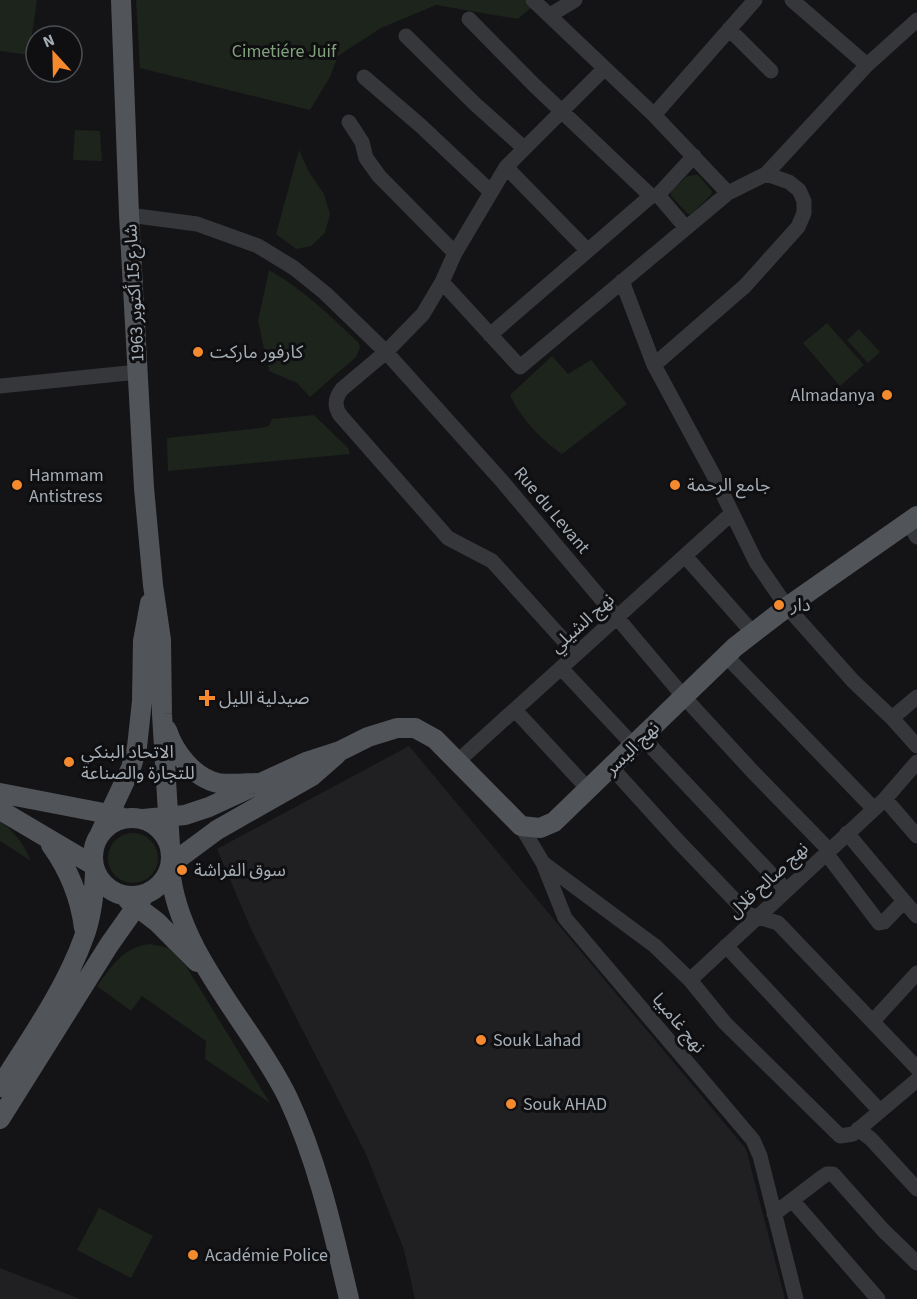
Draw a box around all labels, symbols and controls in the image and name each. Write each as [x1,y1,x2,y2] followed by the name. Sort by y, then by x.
[24,24,84,84] north arrow
[40,29,58,53] text: N
[232,39,337,64] park label: Cimetiére Juif
[118,223,152,363] street label: شارع 15 أكتوبر 1963
[210,340,304,365] place label: كارفور ماركت
[191,345,205,359] marker: كارفور ماركت
[791,383,875,408] place label: Almadanya
[880,388,894,402] marker: Almadanya
[508,461,595,559] street label: Rue du Levant
[29,463,104,509] place label: Hammam Antistress
[687,473,771,499] place label: جامع الرحمة
[10,478,24,492] marker: Hammam Antistress
[668,478,682,492] marker: جامع الرحمة
[545,588,620,659] street label: نهج الشيلي
[790,593,810,618] place label: دار
[772,598,786,612] marker: دار
[219,686,310,711] place label: صيدلية الليل
[200,691,214,705] marker: صيدلية الليل
[599,716,665,781] street label: نهج اليسر
[81,740,195,786] place label: الاتحاد البنكي للتجارة والصناعة
[62,755,76,769] marker: الاتحاد البنكي للتجارة والصناعة
[722,836,814,924] street label: نهج صالح قلال
[194,858,286,883] place label: سوق الفراشة
[175,863,189,877] marker: سوق الفراشة
[646,988,711,1059] street label: نهج غامبيا
[493,1028,581,1053] place label: Souk Lahad
[474,1033,488,1047] marker: Souk Lahad
[523,1092,607,1117] place label: Souk AHAD
[504,1097,518,1111] marker: Souk AHAD
[205,1243,328,1268] place label: Académie Police
[186,1248,200,1262] marker: Académie Police

